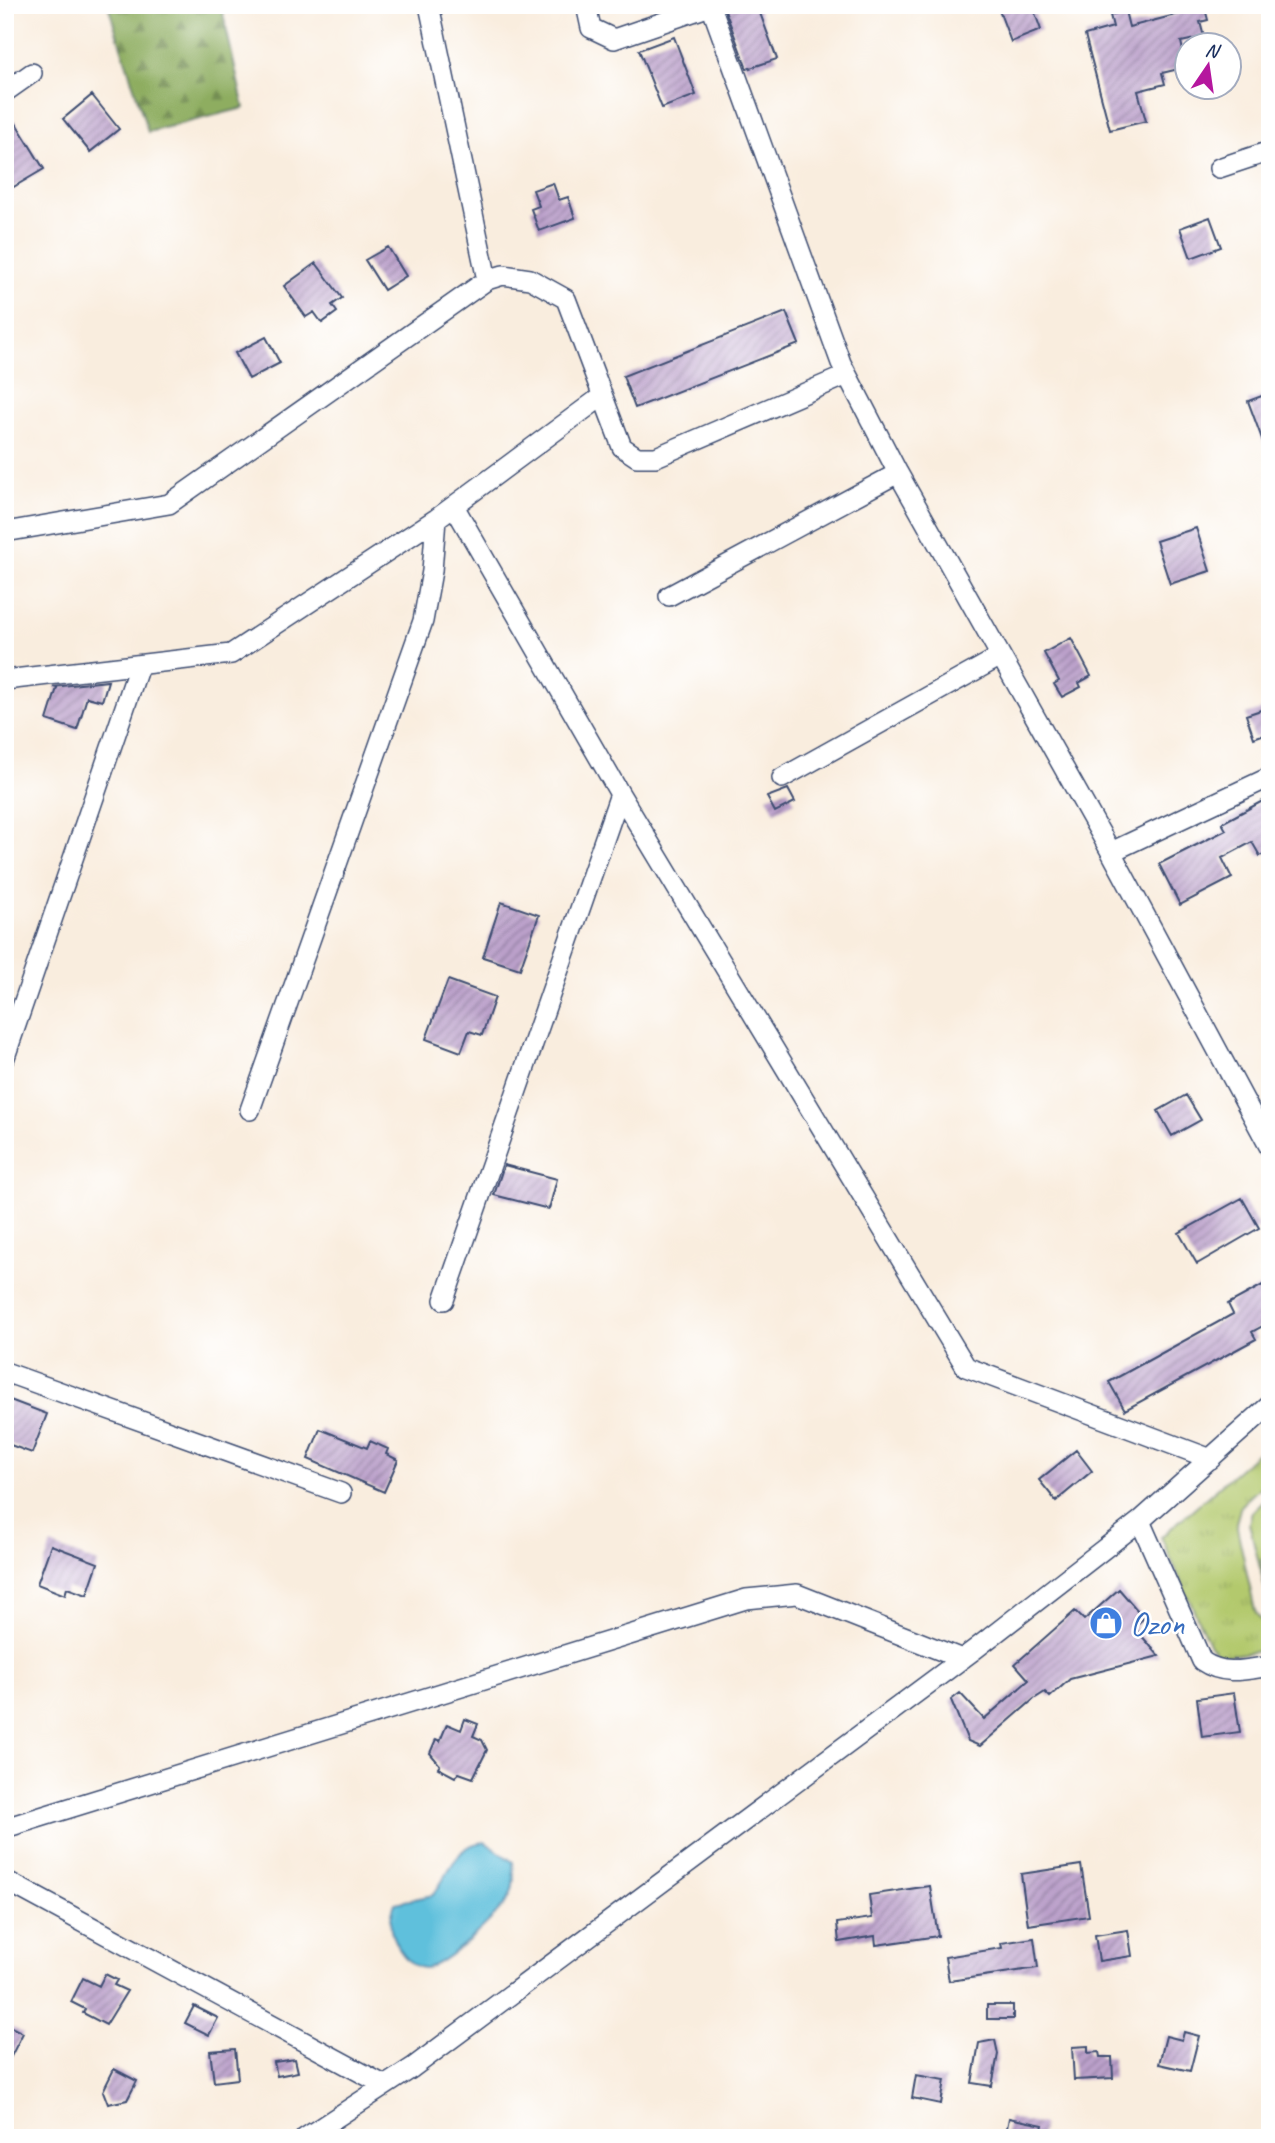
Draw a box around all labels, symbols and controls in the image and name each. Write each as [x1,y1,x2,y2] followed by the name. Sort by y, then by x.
[1174,32,1244,102] north arrow
[1203,37,1223,64] text: N
[1130,1603,1184,1645] place label: Ozon
[1087,1604,1125,1642] shop icon: Ozon

